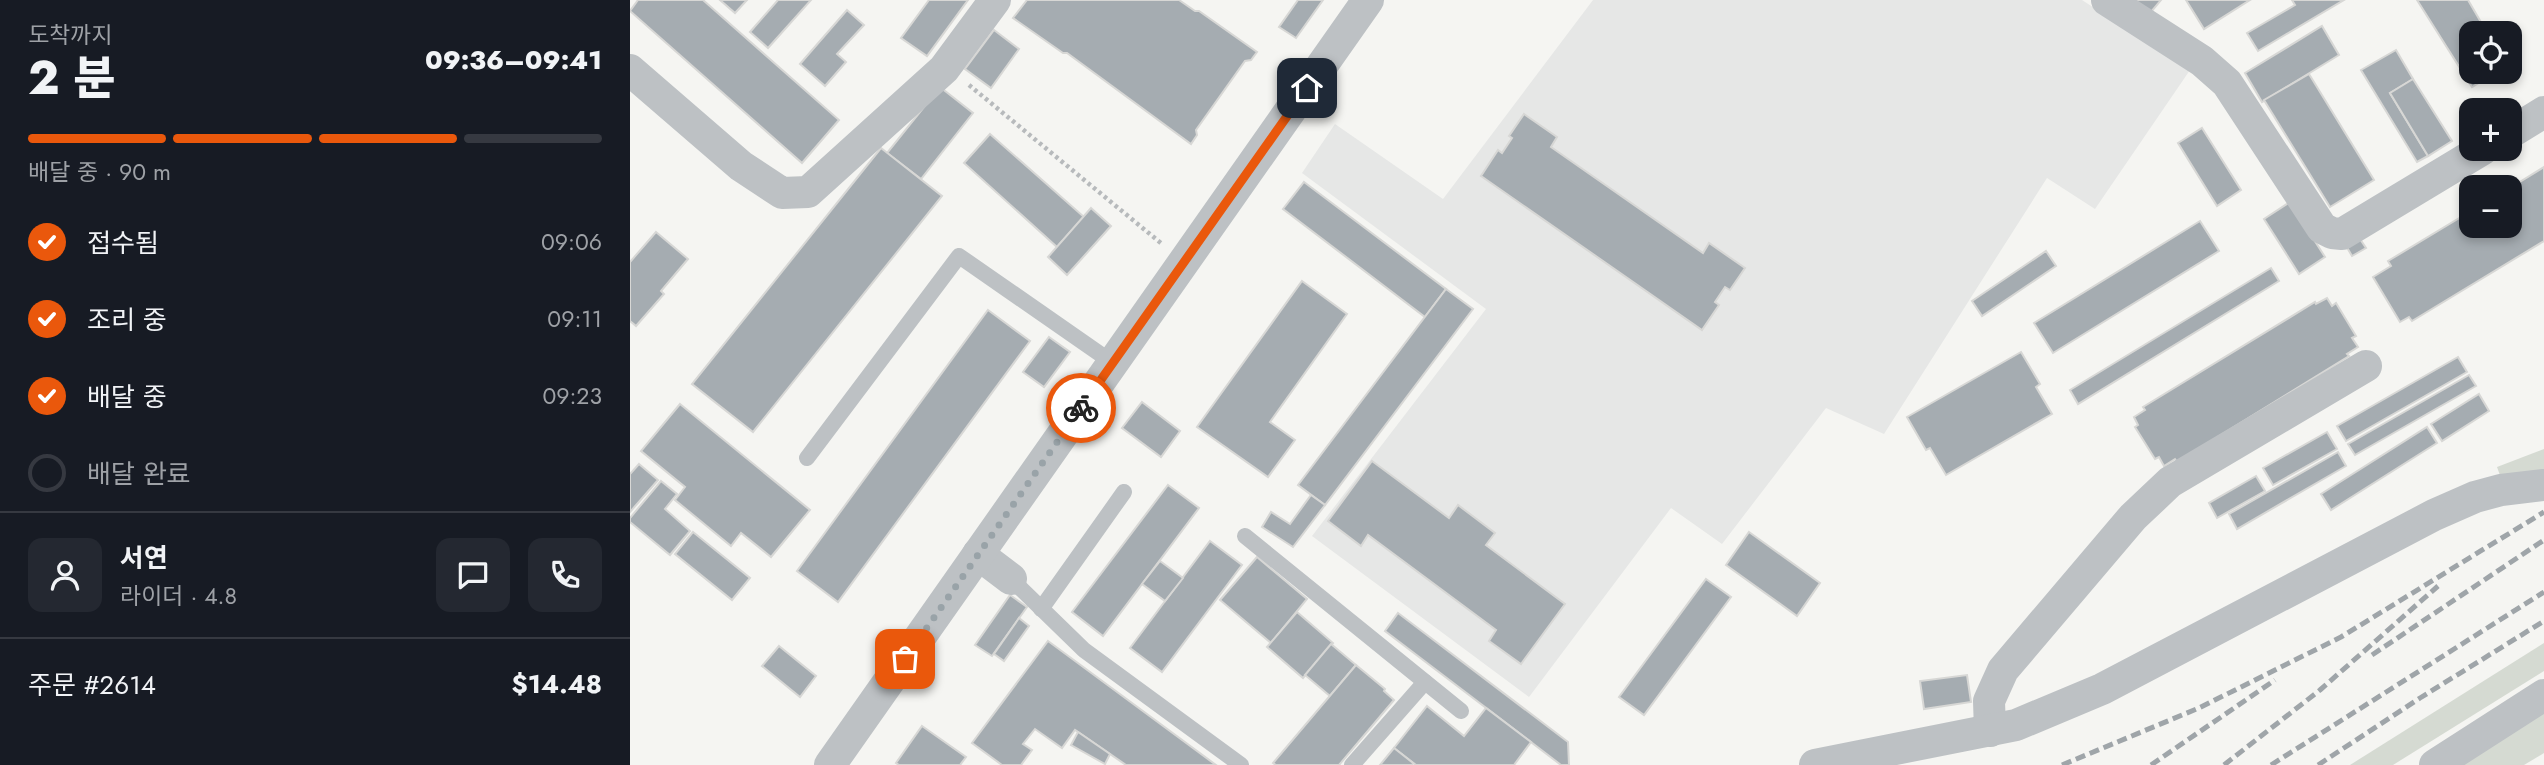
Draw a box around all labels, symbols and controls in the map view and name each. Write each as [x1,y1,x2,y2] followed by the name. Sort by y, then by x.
[28,18,113,52] text: 도착까지
[2459,21,2522,238] map controls
[2459,21,2522,84] button: locate
[425,41,602,79] text: 09:36–09:41
[28,45,116,111] text: 2 분
[1277,58,1337,118] pin
[1288,69,1326,107] icon: home
[2459,98,2522,161] button: +
[28,155,171,189] text: 배달 중 · 90 m
[2459,175,2522,238] button: −
[28,223,66,261] icon: check
[87,224,159,262] text: 접수됨
[541,225,602,259] text: 09:06
[28,300,66,338] icon: check
[87,301,167,339] text: 조리 중
[547,302,602,336] text: 09:11
[1046,373,1116,443] courier
[28,377,66,415] icon: check
[87,378,167,416] text: 배달 중
[542,379,602,413] text: 09:23
[1062,389,1100,427] icon: bike
[87,455,190,493] text: 배달 완료
[28,538,102,612] button: person
[436,538,510,612] button: chat
[528,538,602,612] button: phone
[120,539,168,577] text: 서연
[120,579,237,613] text: 라이더 · 4.8
[875,629,935,689] pin
[886,640,924,678] icon: bag
[512,665,602,703] text: $14.48
[28,666,156,704] text: 주문 #2614

